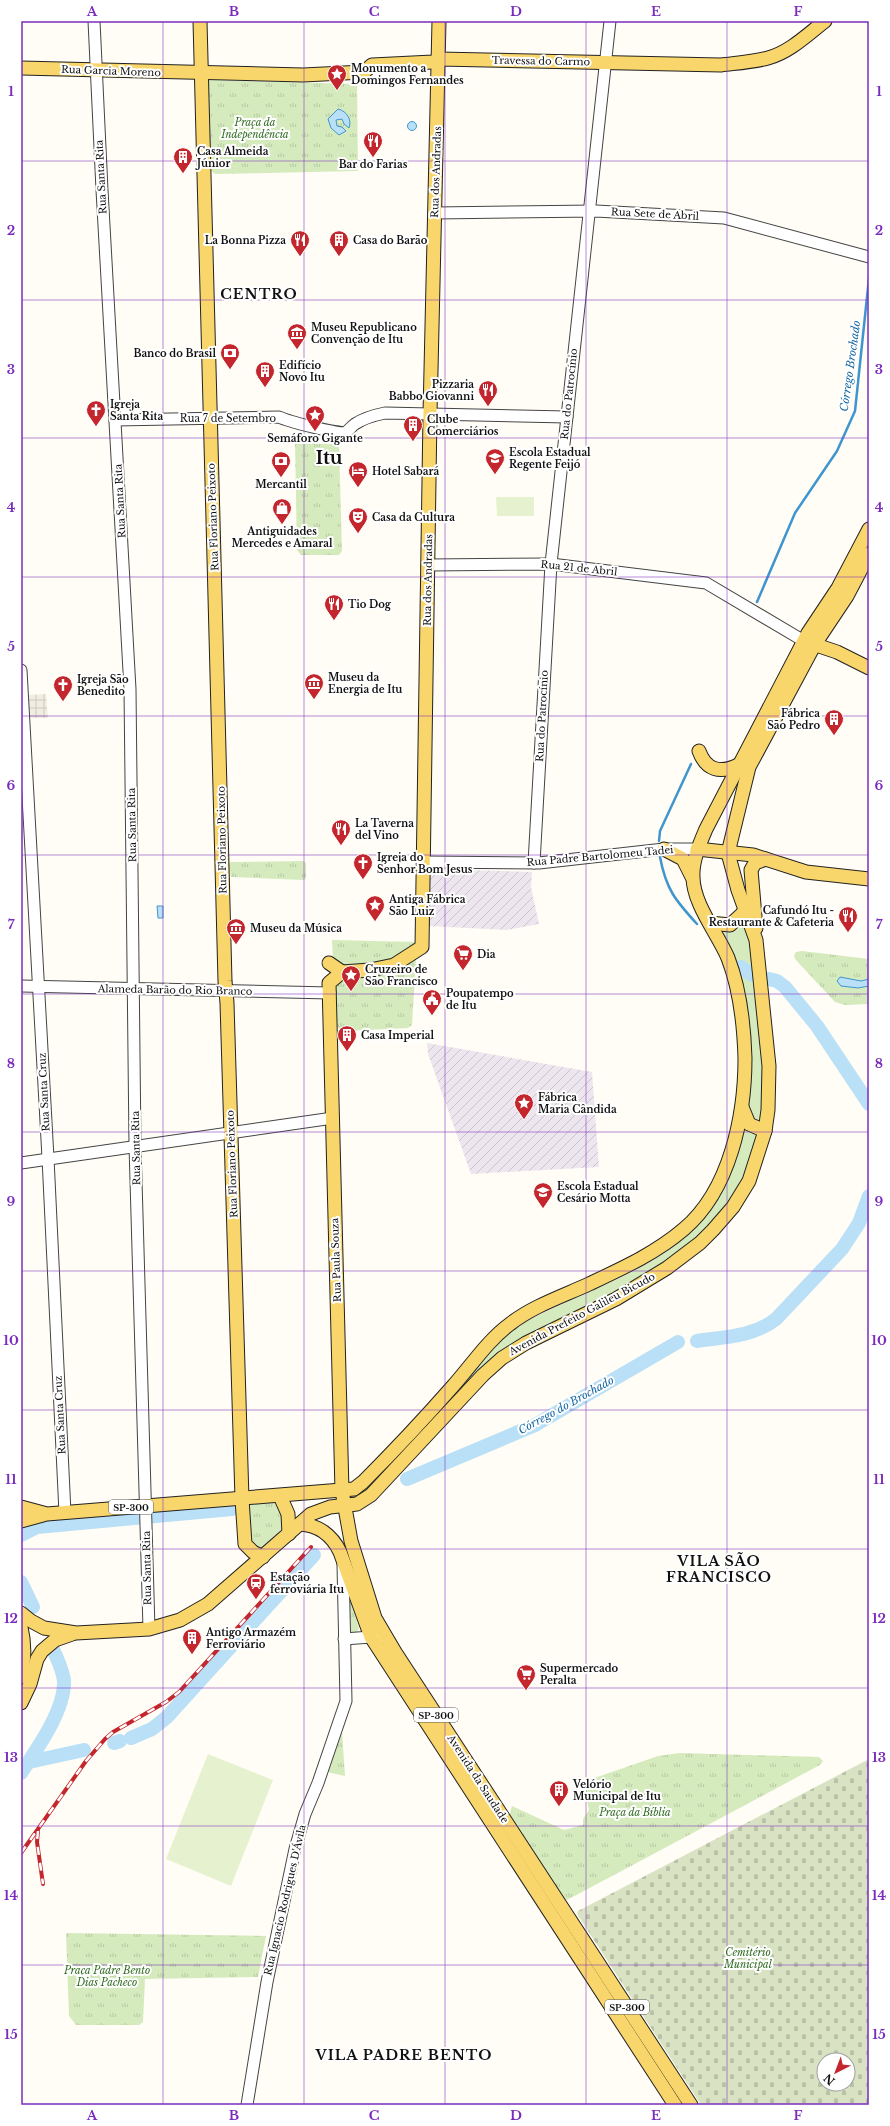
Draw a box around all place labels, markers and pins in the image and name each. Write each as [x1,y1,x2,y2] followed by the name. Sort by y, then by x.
[351,62,464,87] place label: Monumento a Domingos Fernandes
[326,63,348,91] place icon: Monumento a Domingos Fernandes
[362,130,384,158] restaurant icon: Bar do Farias
[195,145,269,170] place label: Casa Almeida Júnior
[172,146,194,174] building icon: Casa Almeida Júnior
[339,158,408,171] place label: Bar do Farias
[289,229,311,257] restaurant icon: La Bonna Pizza
[328,229,350,257] building icon: Casa do Barão
[205,234,286,247] place label: La Bonna Pizza
[353,234,428,247] place label: Casa do Barão
[311,321,417,346] place label: Museu Republicano Convenção de Itu
[286,322,308,350] museum icon: Museu Republicano Convenção de Itu
[219,342,241,370] bank icon: Banco do Brasil
[133,347,216,360] place label: Banco do Brasil
[279,359,325,384] place label: Edifício Novo Itu
[254,360,276,388] building icon: Edifício Novo Itu
[389,378,474,403] place label: Pizzaria Babbo Giovanni
[477,379,499,407] restaurant icon: Pizzaria Babbo Giovanni
[110,398,163,423] place label: Igreja Santa Rita
[85,399,107,427] church icon: Igreja Santa Rita
[304,404,326,432] place icon: Semáforo Gigante
[427,413,499,438] place label: Clube Comerciários
[402,414,424,442] building icon: Clube Comerciários
[267,432,363,445] place label: Semáforo Gigante
[509,446,591,471] place label: Escola Estadual Regente Feijó
[484,447,506,475] school or university icon: Escola Estadual Regente Feijó
[270,450,292,478] bank icon: Mercantil
[347,460,369,488] hotel icon: Hotel Sabará
[372,465,440,478] place label: Hotel Sabará
[255,478,307,491] place label: Mercantil
[271,497,293,525] shop icon: Antiguidades Mercedes e Amaral
[347,506,369,534] theatre icon: Casa da Cultura
[372,511,455,524] place label: Casa da Cultura
[232,525,333,550] place label: Antiguidades Mercedes e Amaral
[323,593,345,621] restaurant icon: Tio Dog
[348,598,392,611] place label: Tio Dog
[328,671,402,696] place label: Museu da Energia de Itu
[303,672,325,700] museum icon: Museu da Energia de Itu
[77,673,129,698] place label: Igreja São Benedito
[52,674,74,702] church icon: Igreja São Benedito
[767,707,820,732] place label: Fábrica São Pedro
[823,708,845,736] building icon: Fábrica São Pedro
[355,817,414,842] place label: La Taverna del Vino
[330,818,352,846] restaurant icon: La Taverna del Vino
[377,851,473,876] place label: Igreja do Senhor Bom Jesus
[352,852,374,880] church icon: Igreja do Senhor Bom Jesus
[388,893,466,918] place label: Antiga Fábrica São Luiz
[364,894,386,922] place icon: Antiga Fábrica São Luiz
[709,904,834,929] place label: Cafundó Itu - Restaurante & Cafeteria
[837,905,859,933] restaurant icon: Cafundó Itu - Restaurante & Cafeteria
[225,917,247,945] museum icon: Museu da Música
[250,922,342,935] place label: Museu da Música
[452,943,474,971] supermarket icon: Dia
[477,948,496,961] place label: Dia
[365,963,438,988] place label: Cruzeiro de São Francisco
[340,964,362,992] place icon: Cruzeiro de São Francisco
[446,987,514,1012] place label: Poupatempo de Itu
[421,988,443,1016] public building icon: Poupatempo de Itu
[336,1024,358,1052] building icon: Casa Imperial
[361,1029,435,1042] place label: Casa Imperial
[538,1091,617,1116] place label: Fábrica Maria Cândida
[513,1092,535,1120] place icon: Fábrica Maria Cândida
[557,1180,639,1205] place label: Escola Estadual Cesário Motta
[532,1181,554,1209] school or university icon: Escola Estadual Cesário Motta
[270,1571,344,1596] place label: Estação ferroviária Itu
[245,1572,267,1600] station icon: Estação ferroviária Itu
[205,1626,296,1651] place label: Antigo Armazém Ferroviário
[181,1627,203,1655] building icon: Antigo Armazém Ferroviário
[540,1662,619,1687] place label: Supermercado Peralta
[515,1663,537,1691] supermarket icon: Supermercado Peralta
[572,1778,661,1803] place label: Velório Municipal de Itu
[548,1779,570,1807] building icon: Velório Municipal de Itu

